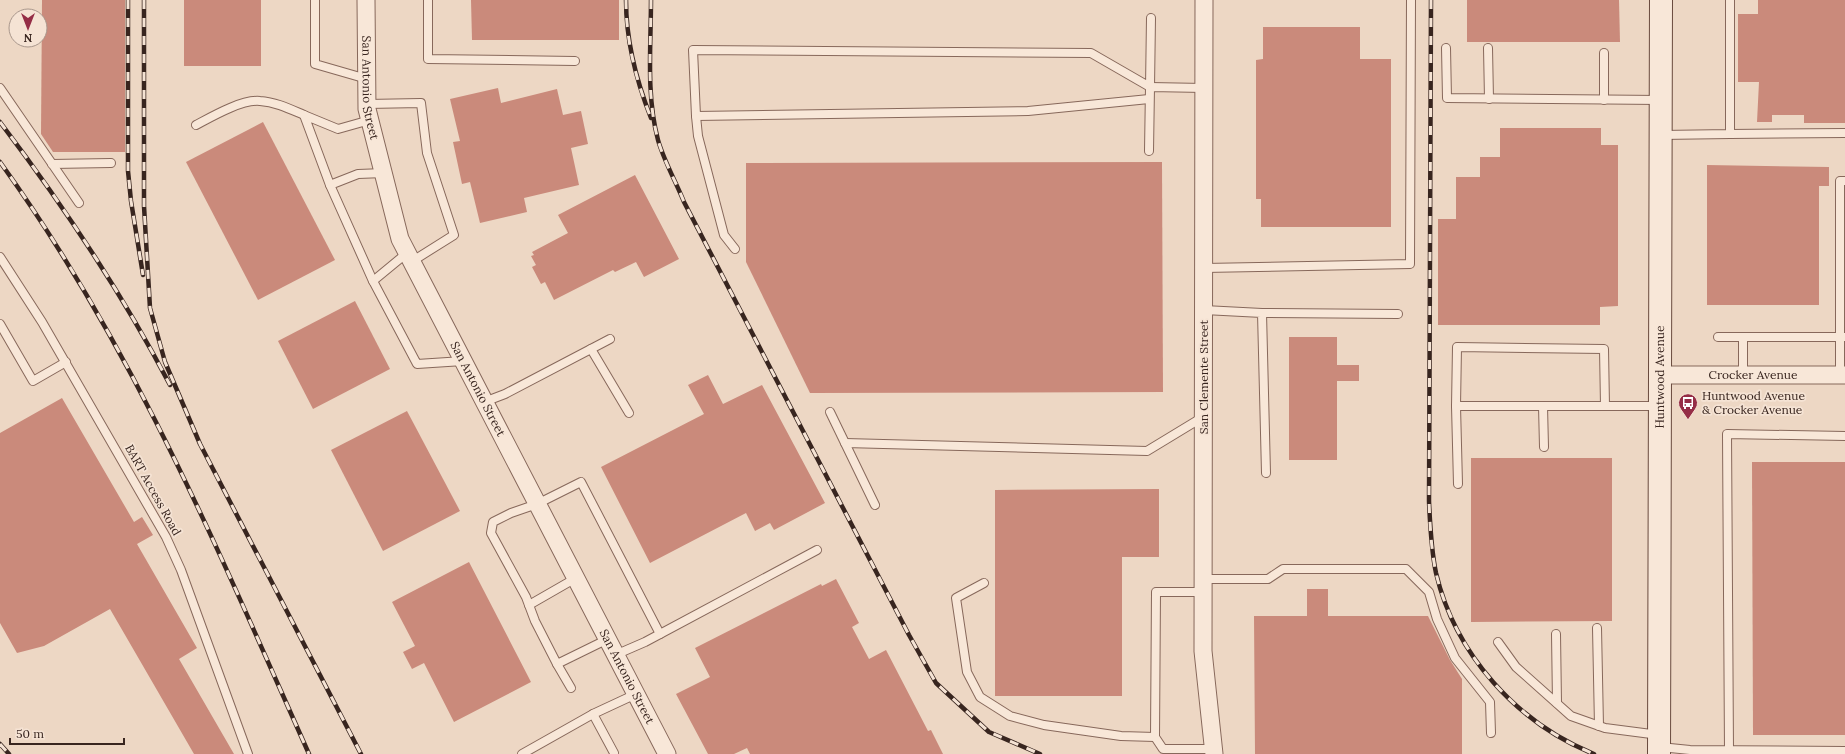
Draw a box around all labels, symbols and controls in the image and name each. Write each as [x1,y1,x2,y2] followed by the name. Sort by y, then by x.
[8,8,48,48] north arrow
[23,31,32,45] text: N
[359,36,383,141] street label: San Antonio Street
[1196,319,1211,434] street label: San Clemente Street
[1652,325,1667,429] street label: Huntwood Avenue
[447,339,509,439] street label: San Antonio Street
[1709,367,1798,382] street label: Crocker Avenue
[1702,388,1805,417] place label: Huntwood Avenue & Crocker Avenue
[1677,392,1699,420] bus stop icon: Huntwood Avenue & Crocker Avenue
[122,442,185,538] street label: BART Access Road
[597,626,658,727] street label: San Antonio Street
[10,720,124,746] scale bar
[16,726,44,741] text: 50 m

